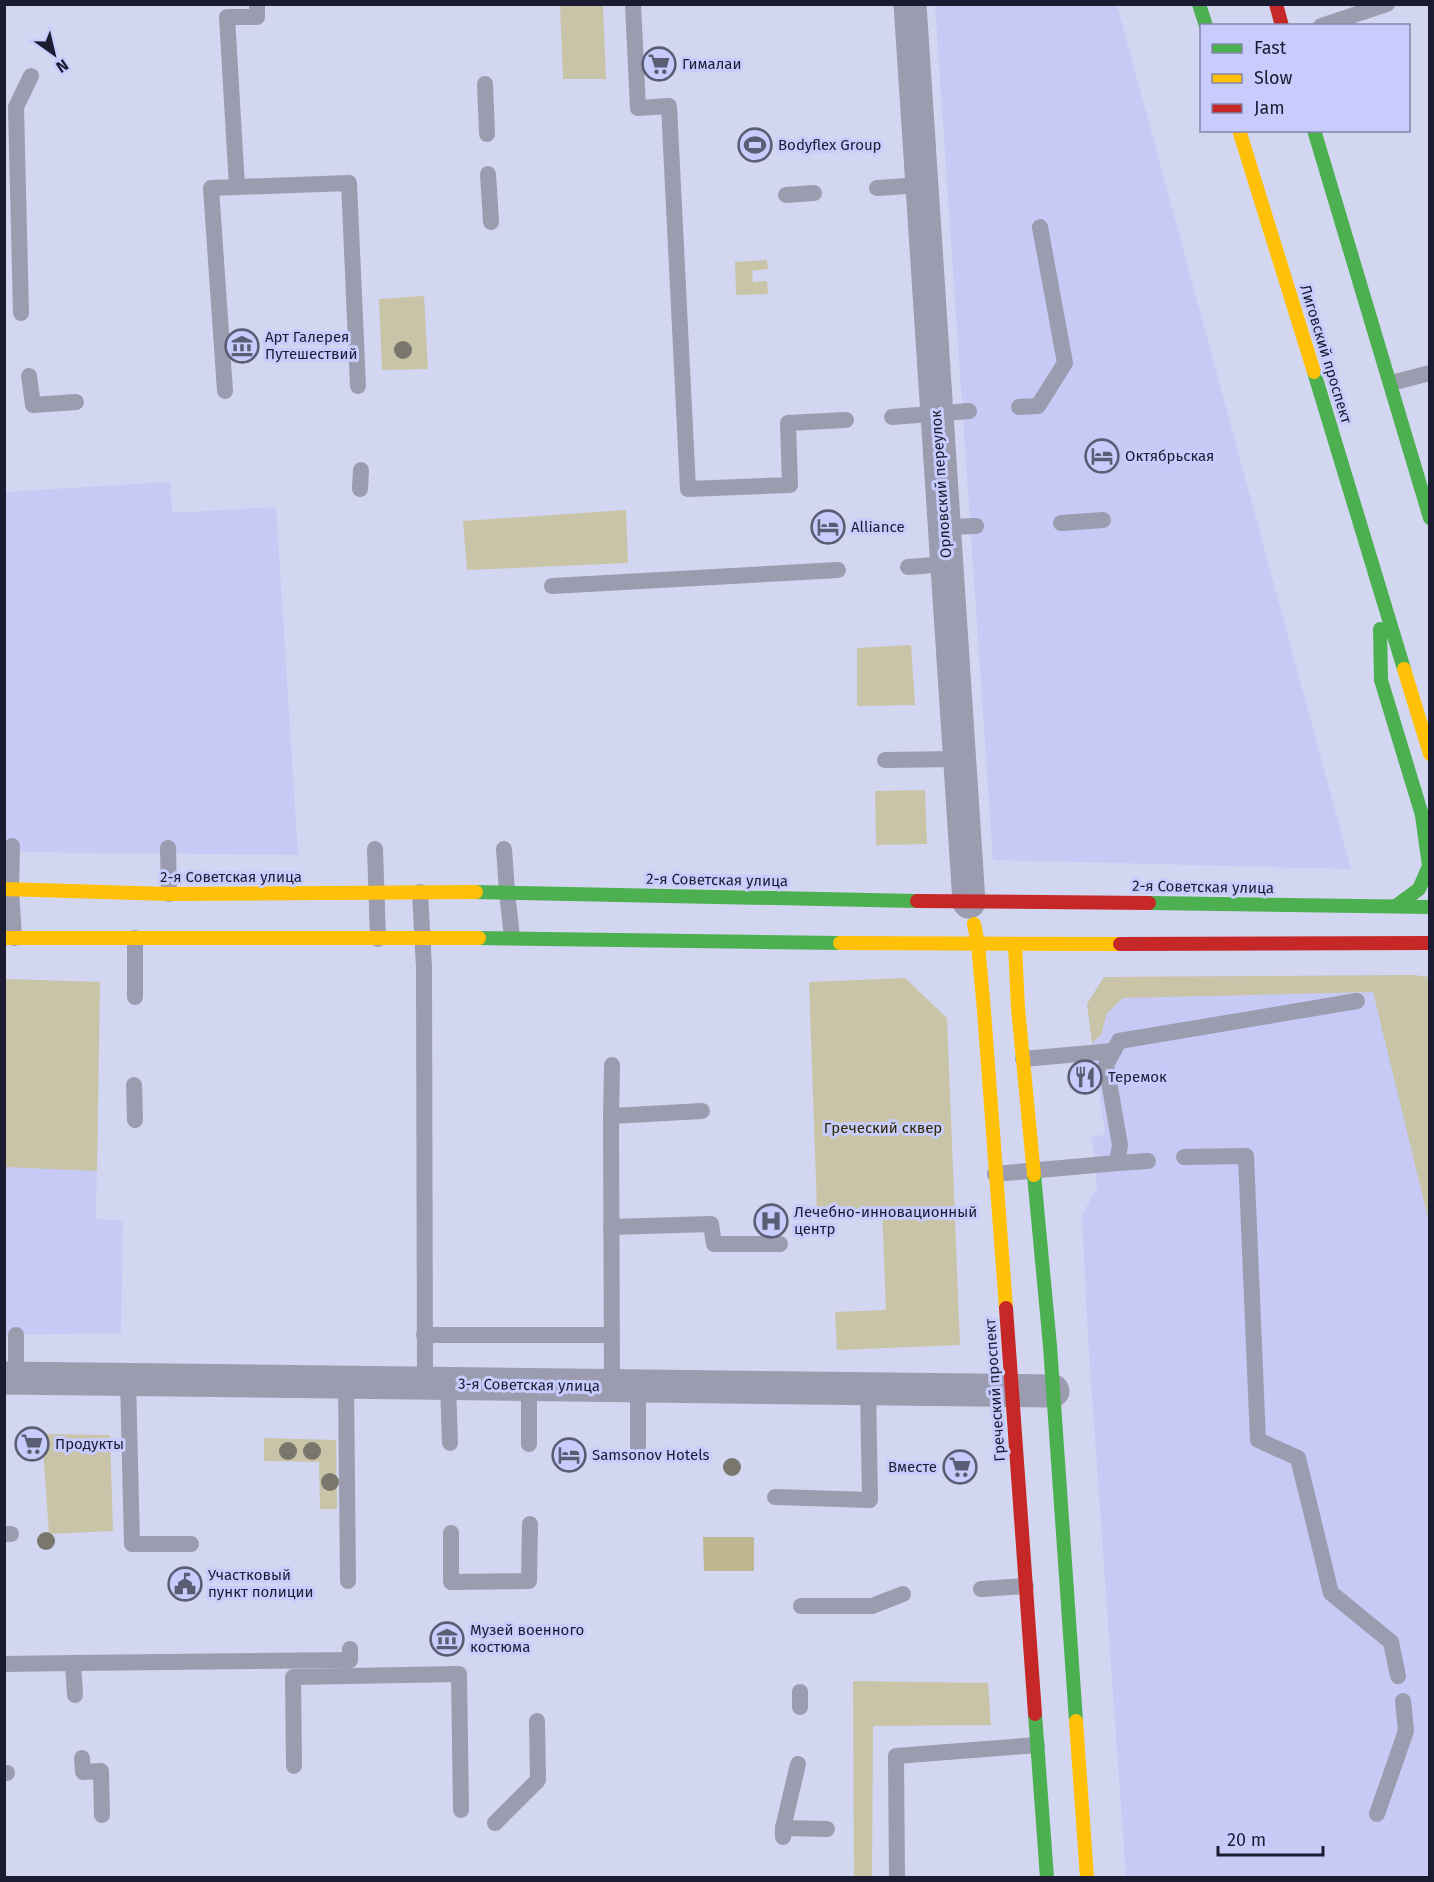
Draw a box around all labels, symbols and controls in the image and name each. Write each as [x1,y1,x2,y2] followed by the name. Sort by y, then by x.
[24,24,84,84] north arrow
[1200,24,1410,132] legend
[1254,37,1287,59] text: Fast
[641,46,677,82] supermarket icon: Гималаи
[52,55,72,77] text: N
[682,55,741,73] place label: Гималаи
[1254,67,1293,89] text: Slow
[1254,97,1285,119] text: Jam
[737,127,773,163] sports icon: Bodyflex Group
[778,136,882,154] place label: Bodyflex Group
[1296,282,1356,426] street label: Лиговский проспект
[224,328,260,364] museum icon: Арт Галерея Путешествий
[265,328,358,363] place label: Арт Галерея Путешествий
[927,409,955,559] street label: Орловский переулок
[1084,438,1120,474] hotel icon: Октябрьская
[1125,447,1214,465] place label: Октябрьская
[810,509,846,545] hotel icon: Alliance
[851,518,905,536] place label: Alliance
[160,868,302,886] street label: 2-я Советская улица
[646,870,788,890] street label: 2-я Советская улица
[1132,877,1274,897] street label: 2-я Советская улица
[1067,1059,1103,1095] restaurant icon: Теремок
[1108,1068,1167,1086] place label: Теремок
[824,1119,942,1137] park label: Греческий сквер
[753,1203,789,1239] hospital icon: Лечебно-инновационный центр
[794,1203,977,1238] place label: Лечебно-инновационный центр
[981,1318,1009,1462] street label: Греческий проспект
[458,1375,600,1395] street label: 3-я Советская улица
[14,1426,50,1462] supermarket icon: Продукты
[55,1435,124,1453] place label: Продукты
[551,1437,587,1473] hotel icon: Samsonov Hotels
[592,1446,710,1464] place label: Samsonov Hotels
[942,1449,978,1485] supermarket icon: Вместе
[888,1458,937,1476] place label: Вместе
[167,1566,203,1602] public building icon: Участковый пункт полиции
[208,1566,314,1601] place label: Участковый пункт полиции
[429,1621,465,1657] museum icon: Музей военного костюма
[470,1621,584,1656] place label: Музей военного костюма
[1218,1819,1323,1857] scale bar
[1227,1829,1266,1851] text: 20 m

